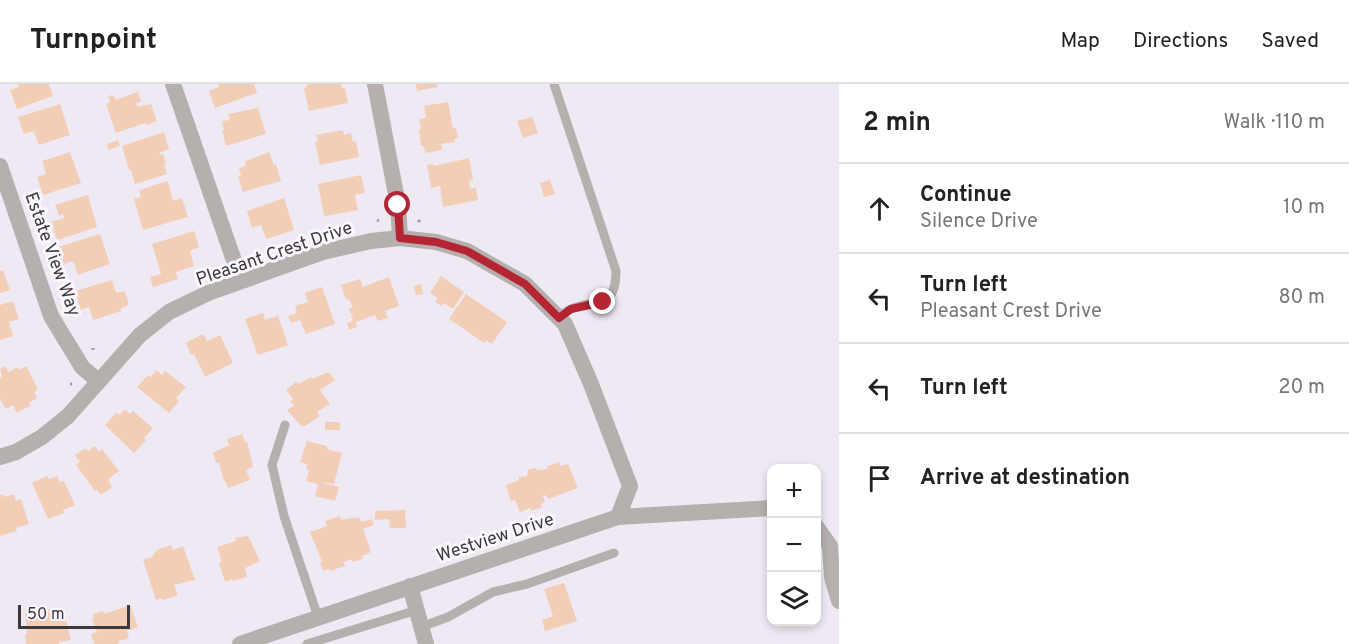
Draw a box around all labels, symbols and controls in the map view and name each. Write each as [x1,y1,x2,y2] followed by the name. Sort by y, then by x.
[30,23,157,59] text: Turnpoint
[1060,28,1100,55] text: Map
[1133,28,1228,55] text: Directions
[1261,28,1319,55] text: Saved
[863,107,931,140] text: 2 min
[1224,110,1325,136] text: Walk · 110 m
[920,182,1011,209] text: Continue
[18,189,85,320] street label: Estate View Way
[384,191,410,217] route start
[863,192,896,225] icon: ahead
[1283,195,1325,221] text: 10 m
[920,209,1038,235] text: Silence Drive
[193,217,356,292] street label: Pleasant Crest Drive
[920,272,1008,299] text: Turn left
[863,282,896,315] icon: left
[1279,285,1325,311] text: 80 m
[589,288,615,314] route end
[920,299,1102,325] text: Pleasant Crest Drive
[863,372,896,405] icon: left
[920,375,1008,402] text: Turn left
[1278,375,1325,401] text: 20 m
[863,462,896,495] icon: arrive
[767,464,821,626] map controls
[767,464,821,518] button: +
[920,465,1130,492] text: Arrive at destination
[434,509,557,568] street label: Westview Drive
[767,518,821,572] button: −
[767,572,821,626] button: layers
[18,602,130,630] scale bar
[27,605,65,625] text: 50 m

